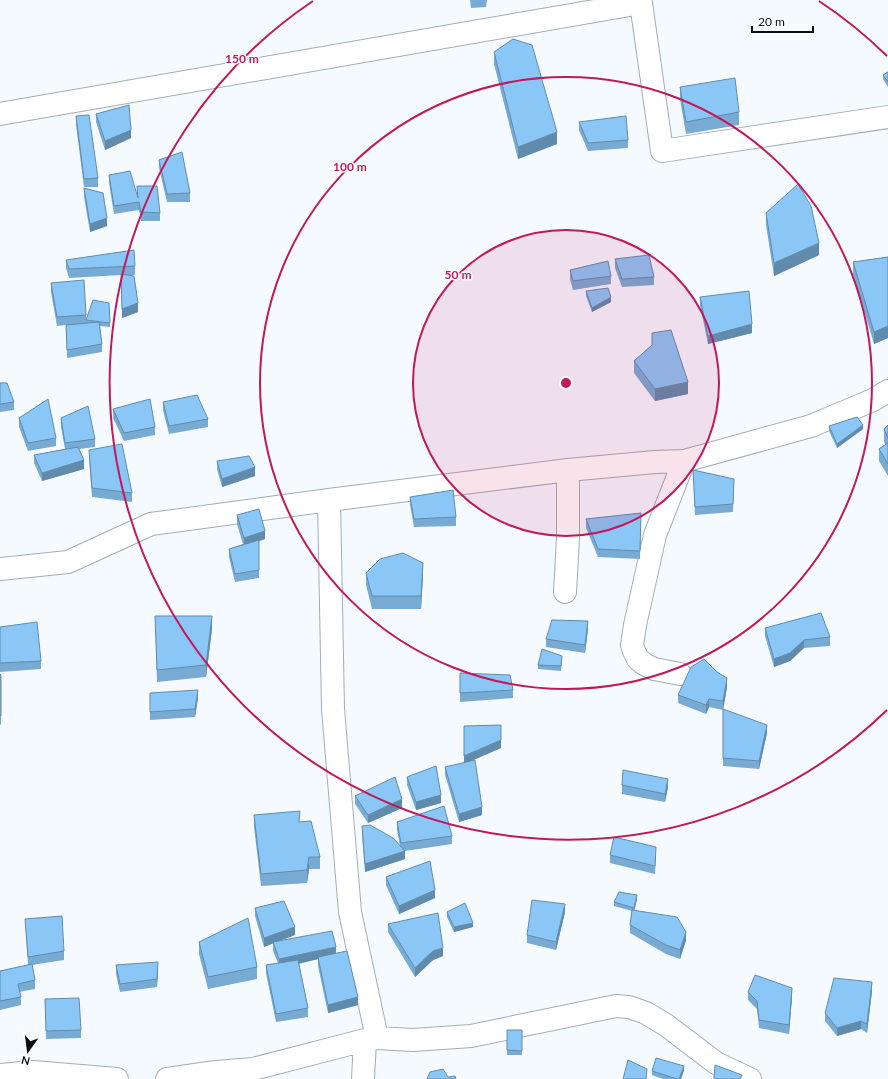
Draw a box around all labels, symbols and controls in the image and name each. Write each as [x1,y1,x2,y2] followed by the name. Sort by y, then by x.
[752,8,813,34] scale bar
[758,14,785,29] text: 20 m
[225,51,259,66] text: 150 m
[333,159,367,174] text: 100 m
[445,267,471,282] text: 50 m
[559,376,573,390] centre of rings
[8,1031,48,1071] north arrow
[20,1054,31,1069] text: N

